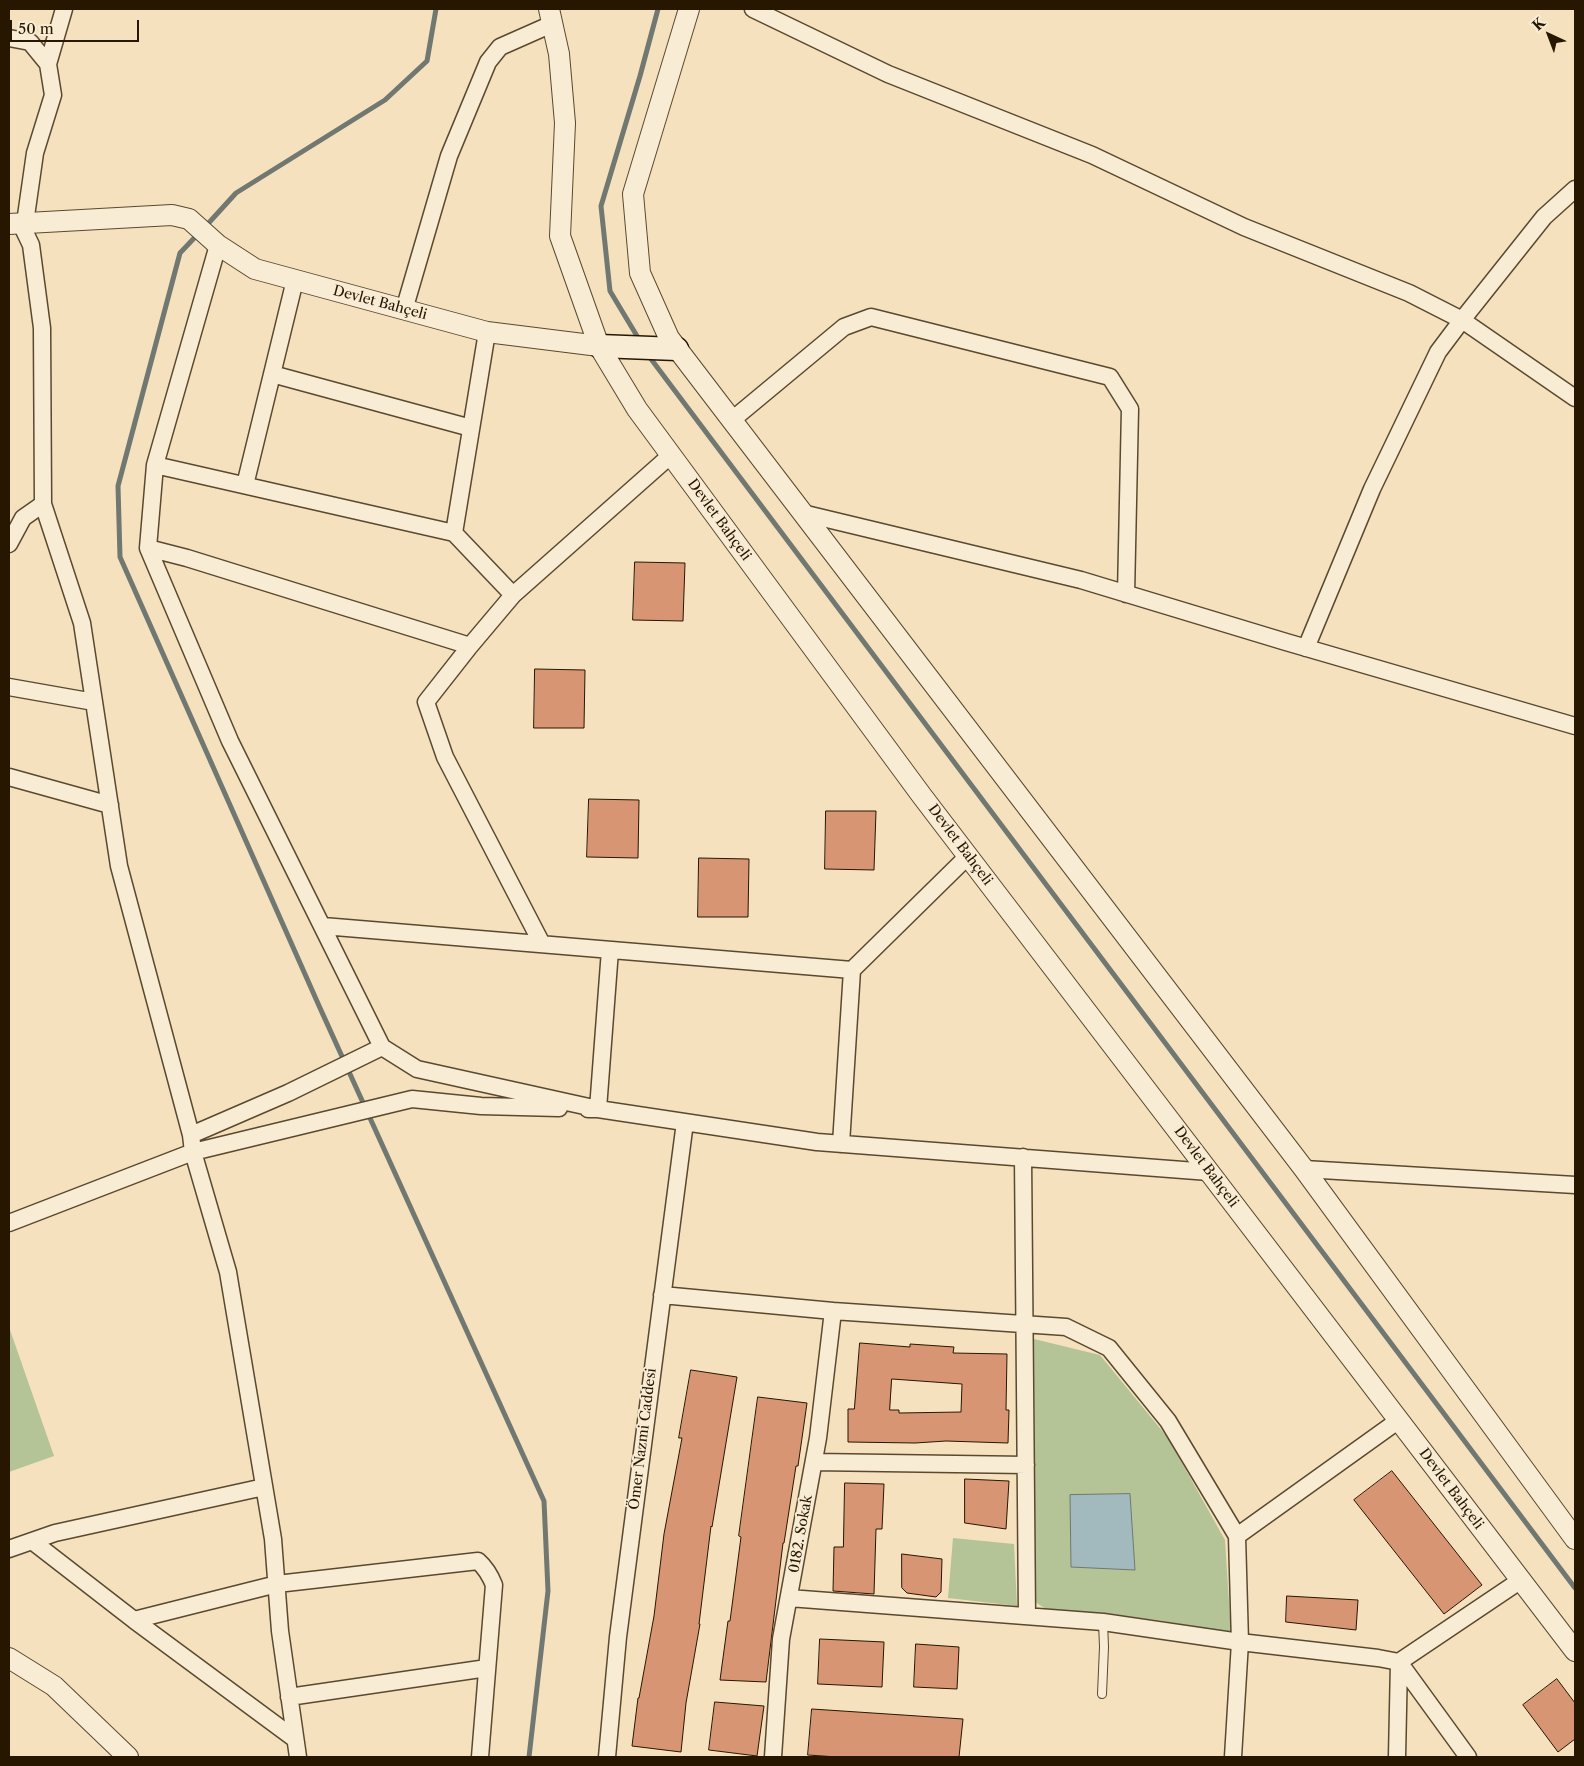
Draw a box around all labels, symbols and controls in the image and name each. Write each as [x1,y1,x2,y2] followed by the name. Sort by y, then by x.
[12,10,141,42] scale bar
[1524,10,1574,60] north arrow
[1529,14,1549,34] text: K
[18,19,54,38] text: 50 m
[331,282,429,324] street label: Devlet Bahçeli
[684,476,754,564] street label: Devlet Bahçeli
[924,801,996,889] street label: Devlet Bahçeli
[1170,1123,1242,1211] street label: Devlet Bahçeli
[626,1367,660,1511] street label: Ömer Nazmi Caddesi
[1415,1445,1487,1533] street label: Devlet Bahçeli
[786,1494,816,1574] street label: 0182. Sokak

